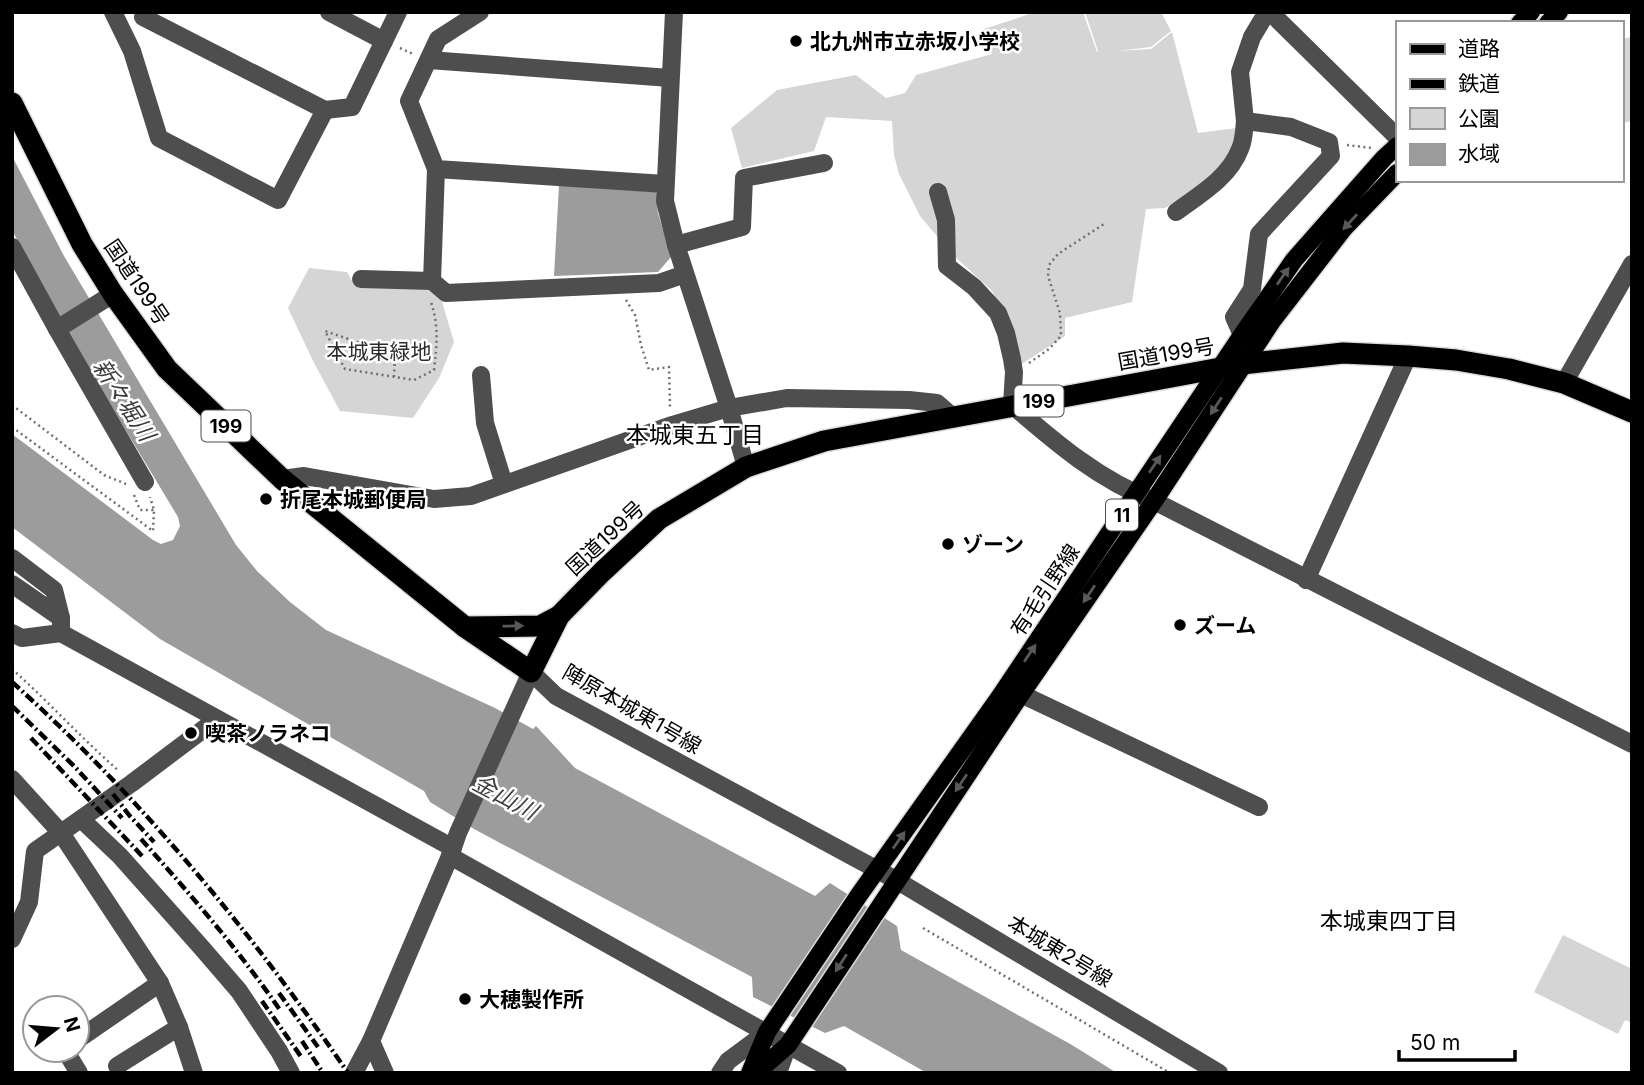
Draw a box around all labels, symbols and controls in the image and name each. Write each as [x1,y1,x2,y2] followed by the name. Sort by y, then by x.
[1396,21,1623,182] legend
[810,29,1020,54] place label: 北九州市立赤坂小学校
[788,33,804,49] marker: 北九州市立赤坂小学校
[1458,36,1500,61] text: 道路
[1458,71,1500,96] text: 鉄道
[1458,106,1500,131] text: 公園
[1458,141,1500,166] text: 水域
[1342,214,1358,231] one-way arrow
[99,235,175,329] street label: 国道199号
[1276,267,1290,285] one-way arrow
[1116,333,1216,375] street label: 国道199号
[327,339,432,364] park label: 本城東緑地
[87,354,162,449] water label: 新々堀川
[1014,386,1064,416] road number: 199
[1209,396,1222,415] one-way arrow
[202,410,250,442] road number: 199
[626,421,764,449] district label: 本城東五丁目
[1148,455,1162,473] one-way arrow
[280,487,427,512] place label: 折尾本城郵便局
[258,491,274,507] marker: 折尾本城郵便局
[561,496,649,580] street label: 国道199号
[1106,500,1138,530] road number: 11
[962,532,1024,557] place label: ゾーン
[940,536,956,552] marker: ゾーン
[1005,539,1085,641] street label: 有毛引野線
[1083,585,1096,604] one-way arrow
[1194,613,1256,638] place label: ズーム
[1172,617,1188,633] marker: ズーム
[503,620,525,632] one-way arrow
[1023,644,1036,663] one-way arrow
[558,659,706,759] street label: 陣原本城東1号線
[205,721,331,746] place label: 喫茶ノラネコ
[183,725,199,741] marker: 喫茶ノラネコ
[468,768,545,827] water label: 金山川
[954,774,968,792] one-way arrow
[892,831,906,849] one-way arrow
[1320,907,1458,935] district label: 本城東四丁目
[1003,910,1117,992] street label: 本城東2号線
[834,954,848,972] one-way arrow
[479,987,584,1012] place label: 大穂製作所
[457,991,473,1007] marker: 大穂製作所
[21,994,91,1064] north arrow
[59,1014,85,1035] text: N
[1399,1018,1514,1062] scale bar
[1410,1030,1460,1055] text: 50 m

